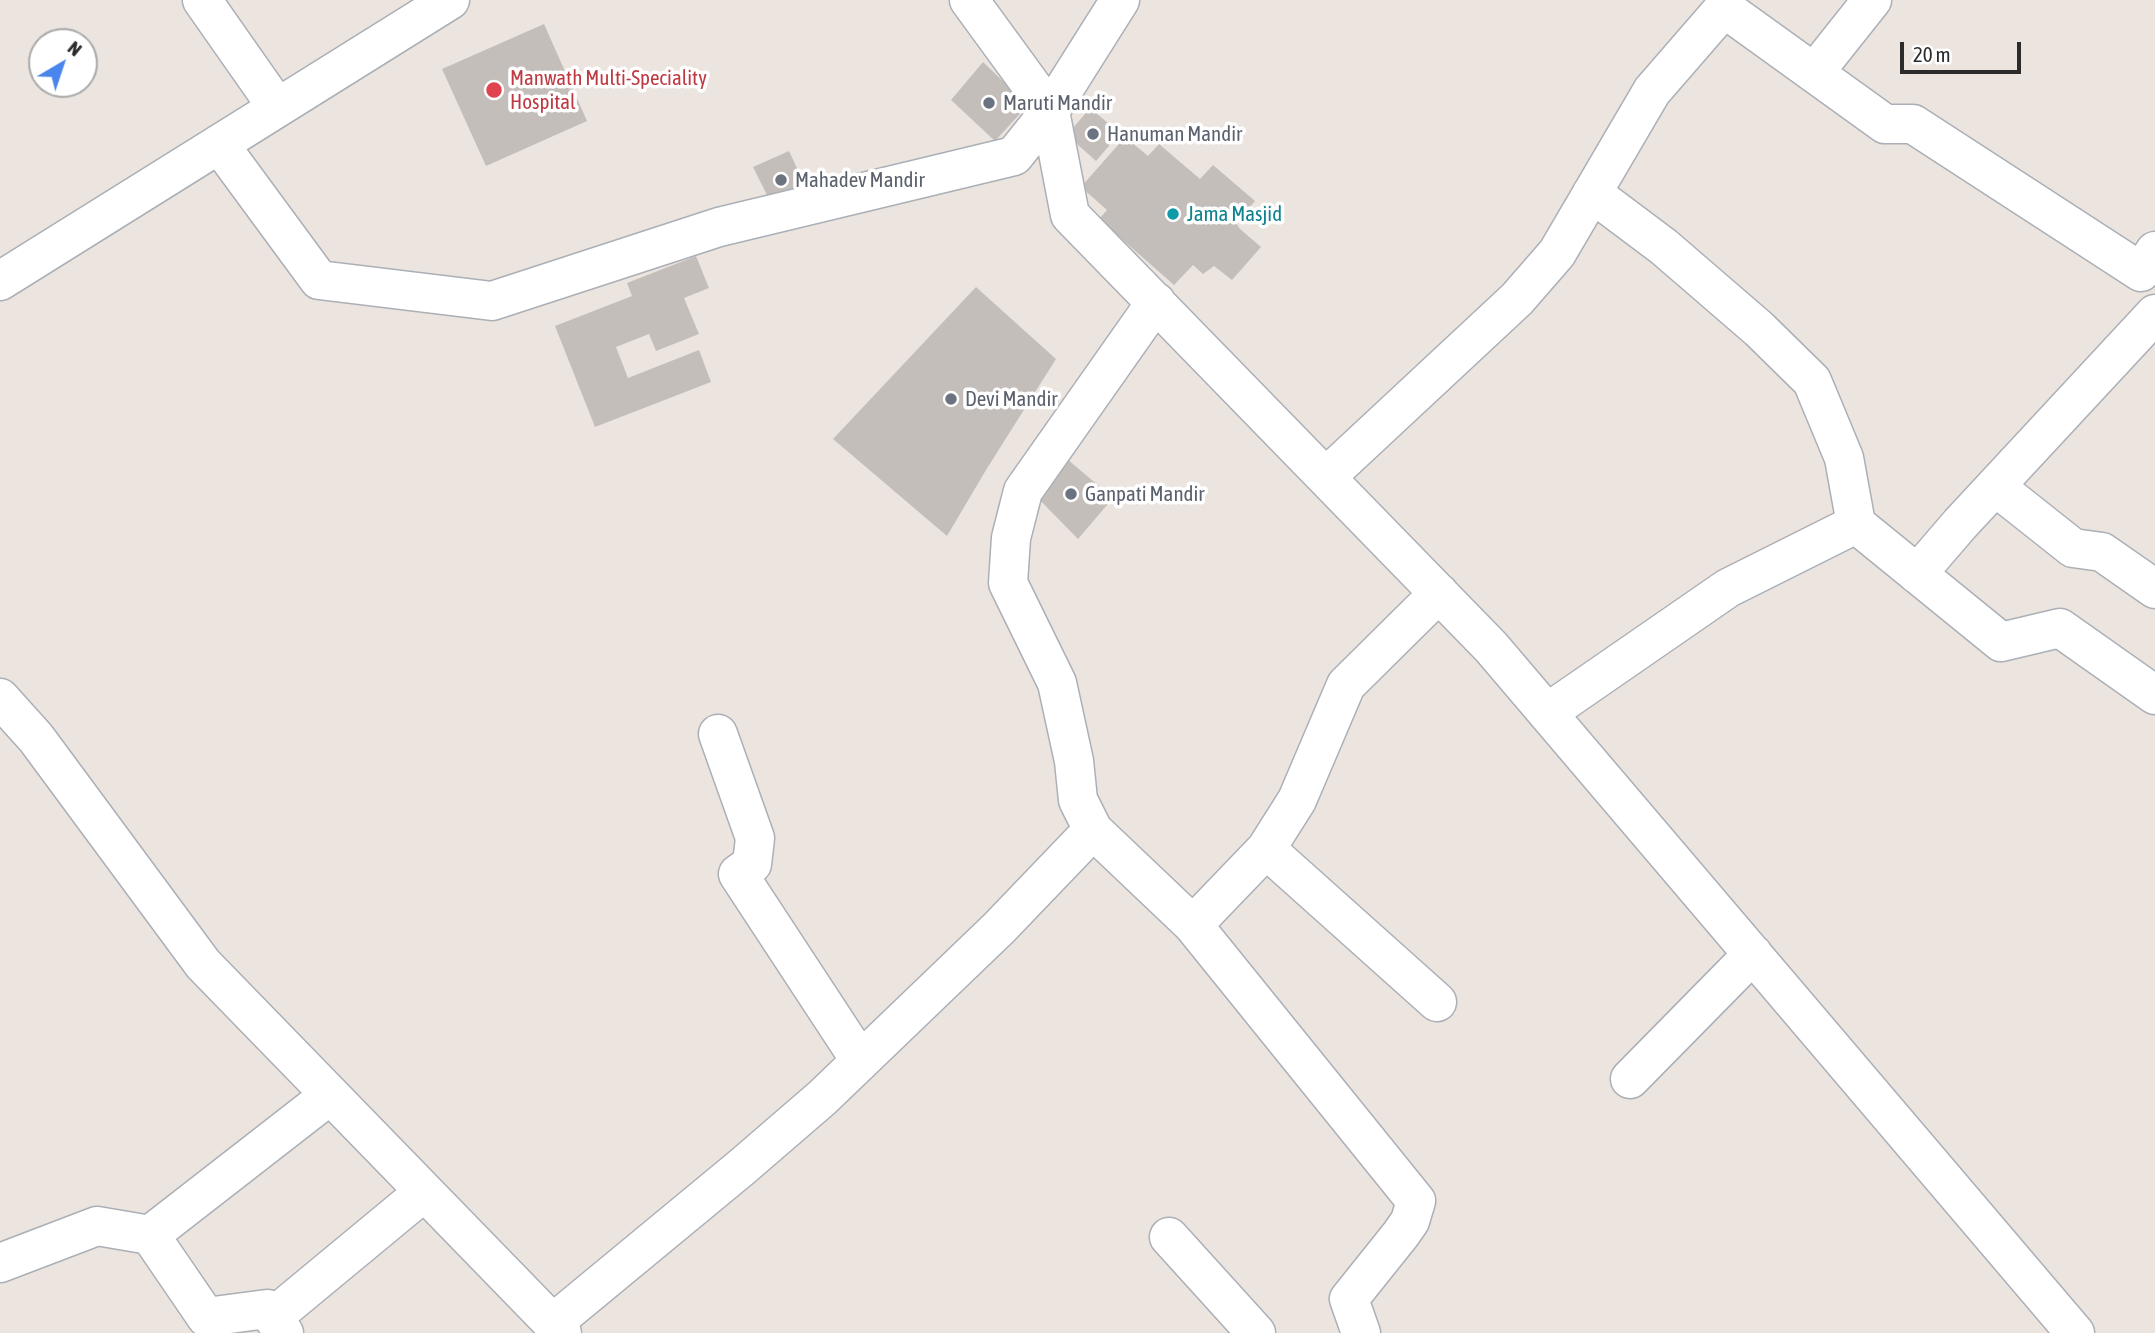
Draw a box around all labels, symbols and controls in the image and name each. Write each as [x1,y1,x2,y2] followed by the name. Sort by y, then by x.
[28,28,98,98] north arrow
[1903,28,2024,72] scale bar
[64,36,86,60] text: N
[1913,42,1951,66] text: 20 m
[510,65,707,115] place label: Manwath Multi-Speciality Hospital
[484,80,504,100] marker: Manwath Multi-Speciality Hospital
[1003,90,1112,116] place label: Maruti Mandir
[981,95,997,111] marker: Maruti Mandir
[1107,121,1242,147] place label: Hanuman Mandir
[1085,126,1101,142] marker: Hanuman Mandir
[795,167,925,193] place label: Mahadev Mandir
[773,172,789,188] marker: Mahadev Mandir
[1187,201,1282,227] place label: Jama Masjid
[1165,206,1181,222] marker: Jama Masjid
[965,386,1057,412] place label: Devi Mandir
[943,391,959,407] marker: Devi Mandir
[1085,481,1205,507] place label: Ganpati Mandir
[1063,486,1079,502] marker: Ganpati Mandir

